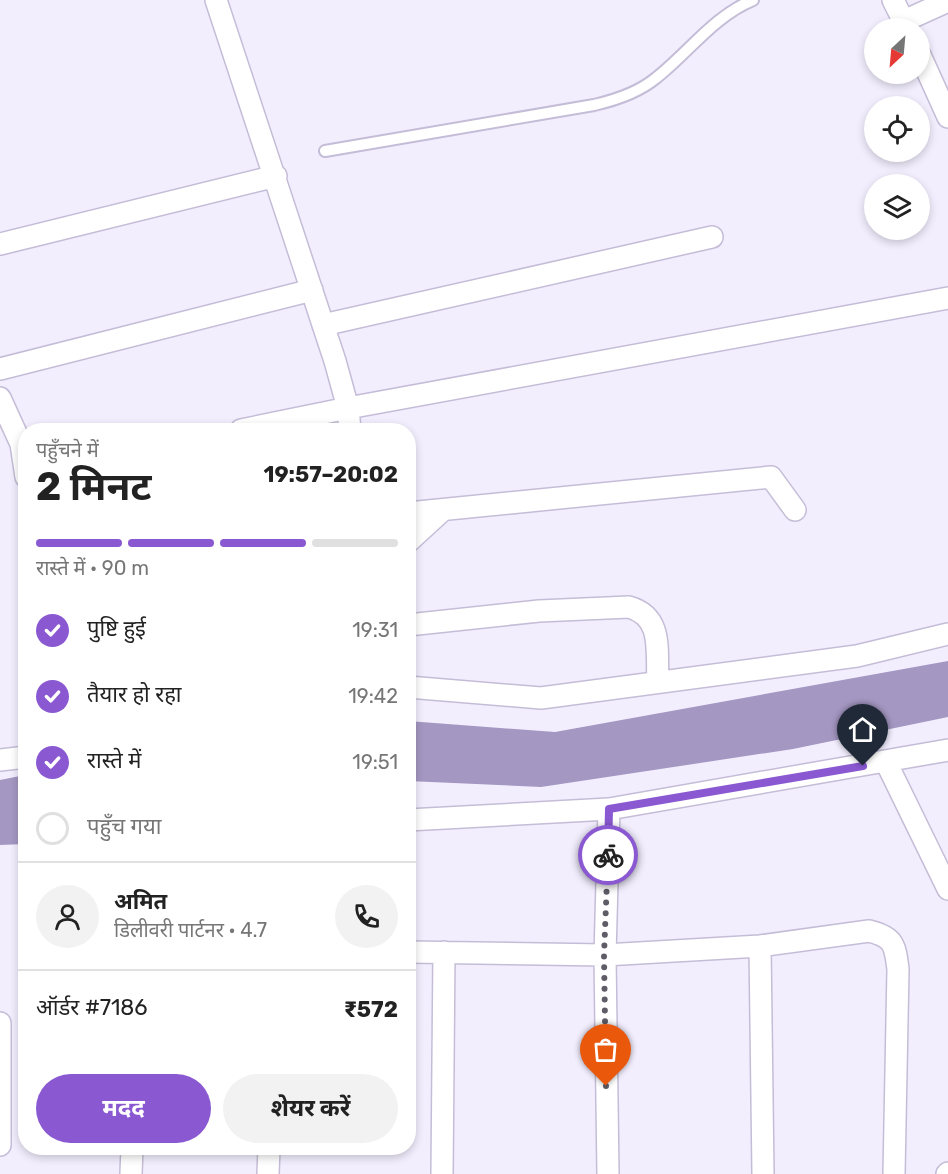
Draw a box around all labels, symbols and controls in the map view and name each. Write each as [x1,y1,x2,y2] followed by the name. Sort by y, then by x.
[864,18,930,84] north arrow
[864,18,930,240] map controls
[864,96,930,162] button: locate
[864,174,930,240] button: layers
[36,438,99,462] text: पहुँचने में
[263,461,398,488] text: 19:57–20:02
[36,464,152,510] text: 2 मिनट
[36,556,149,580] text: रास्ते में · 90 m
[36,614,69,647] icon: check
[87,615,146,642] text: पुष्टि हुई
[352,618,398,642] text: 19:31
[36,680,69,713] icon: check
[87,681,182,708] text: तैयार हो रहा
[348,684,398,708] text: 19:42
[837,704,888,766] pin
[846,713,879,746] icon: home
[36,746,69,779] icon: check
[87,747,141,774] text: रास्ते में
[352,750,398,774] text: 19:51
[87,813,161,840] text: पहुँच गया
[578,825,638,885] courier
[592,839,625,872] icon: bike
[36,885,99,948] button: person
[335,885,398,948] button: phone
[114,888,167,915] text: अमित
[114,918,267,942] text: डिलीवरी पार्टनर · 4.7
[36,994,148,1021] text: ऑर्डर #7186
[344,996,398,1023] text: ₹572
[580,1024,631,1086] pin
[589,1033,622,1066] icon: bag
[36,1074,211,1143] button: मदद
[223,1074,398,1143] button: शेयर करें

